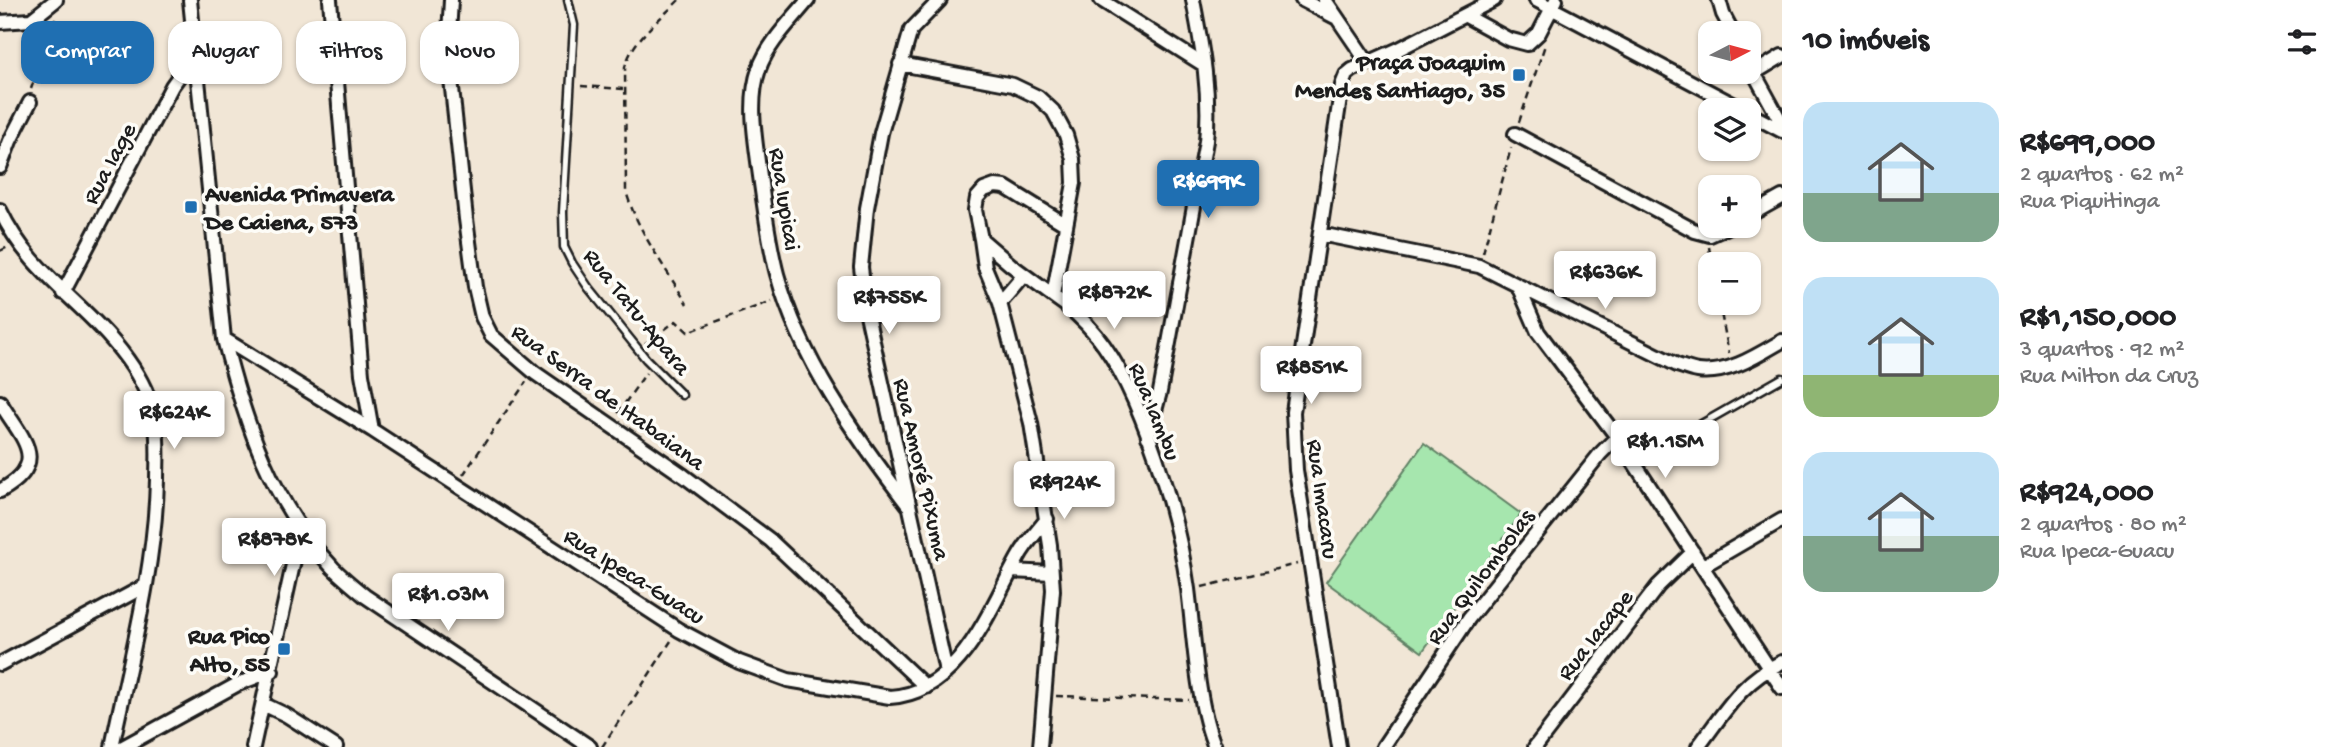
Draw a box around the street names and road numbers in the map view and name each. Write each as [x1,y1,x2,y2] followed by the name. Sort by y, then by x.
[78,118,145,210] street label: Rua Iage
[760,146,805,253] street label: Rua Iupicai
[575,244,696,383] street label: Rua Tatu-Apara
[504,319,710,479] street label: Rua Serra de Itabaiana
[1120,359,1185,465] street label: Rua Iambu
[885,376,955,564] street label: Rua Amoré Pixuma
[1298,438,1343,561] street label: Rua Imacaru
[1421,503,1543,652] street label: Rua Quilombolas
[557,523,709,633] street label: Rua Ipeca-Guacu
[1552,584,1642,687] street label: Rua Iacape

